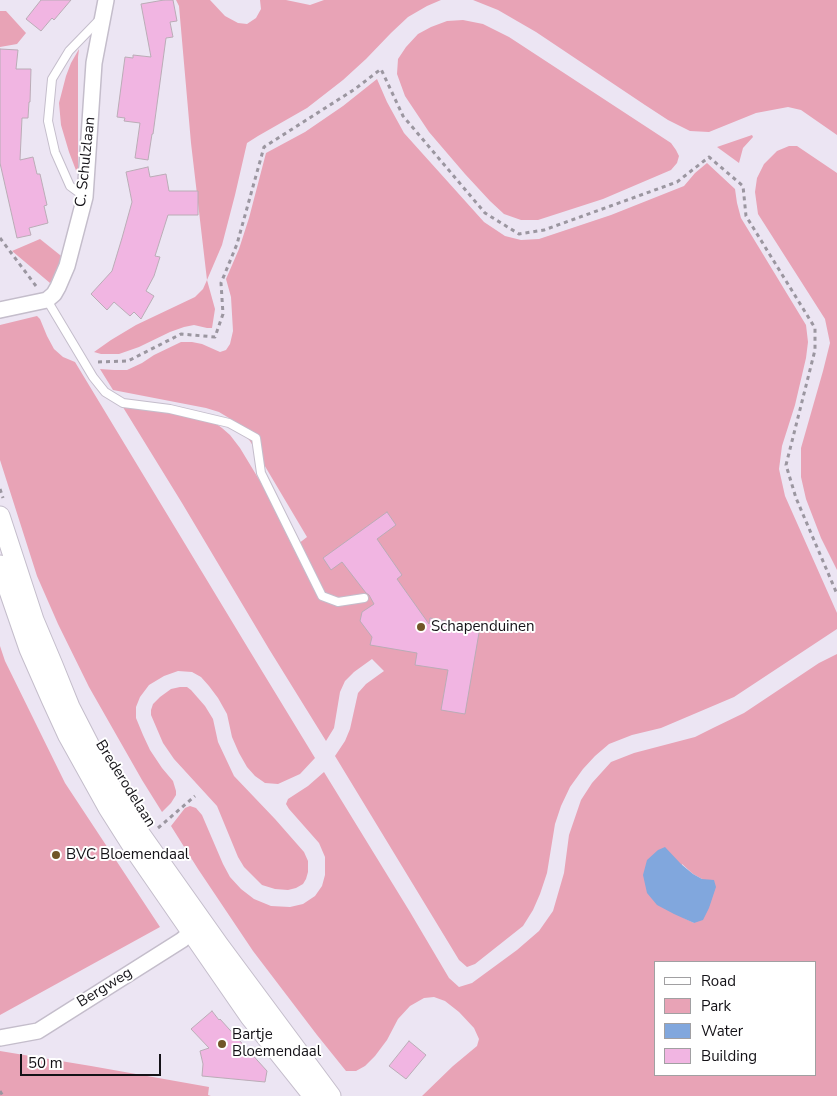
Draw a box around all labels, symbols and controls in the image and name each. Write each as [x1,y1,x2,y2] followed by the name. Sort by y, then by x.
[72,116,100,208] street label: C. Schulzlaan
[431,618,535,636] place label: Schapenduinen
[415,621,427,633] marker: Schapenduinen
[91,737,159,831] street label: Brederodelaan
[66,846,189,864] place label: BVC Bloemendaal
[50,849,62,861] marker: BVC Bloemendaal
[654,961,817,1076] legend
[74,964,136,1012] street label: Bergweg
[701,971,736,991] text: Road
[701,996,731,1016] text: Park
[701,1021,743,1041] text: Water
[232,1026,321,1061] place label: Bartje Bloemendaal
[216,1038,228,1050] marker: Bartje Bloemendaal
[22,1044,164,1076] scale bar
[701,1046,757,1066] text: Building
[28,1053,63,1073] text: 50 m

